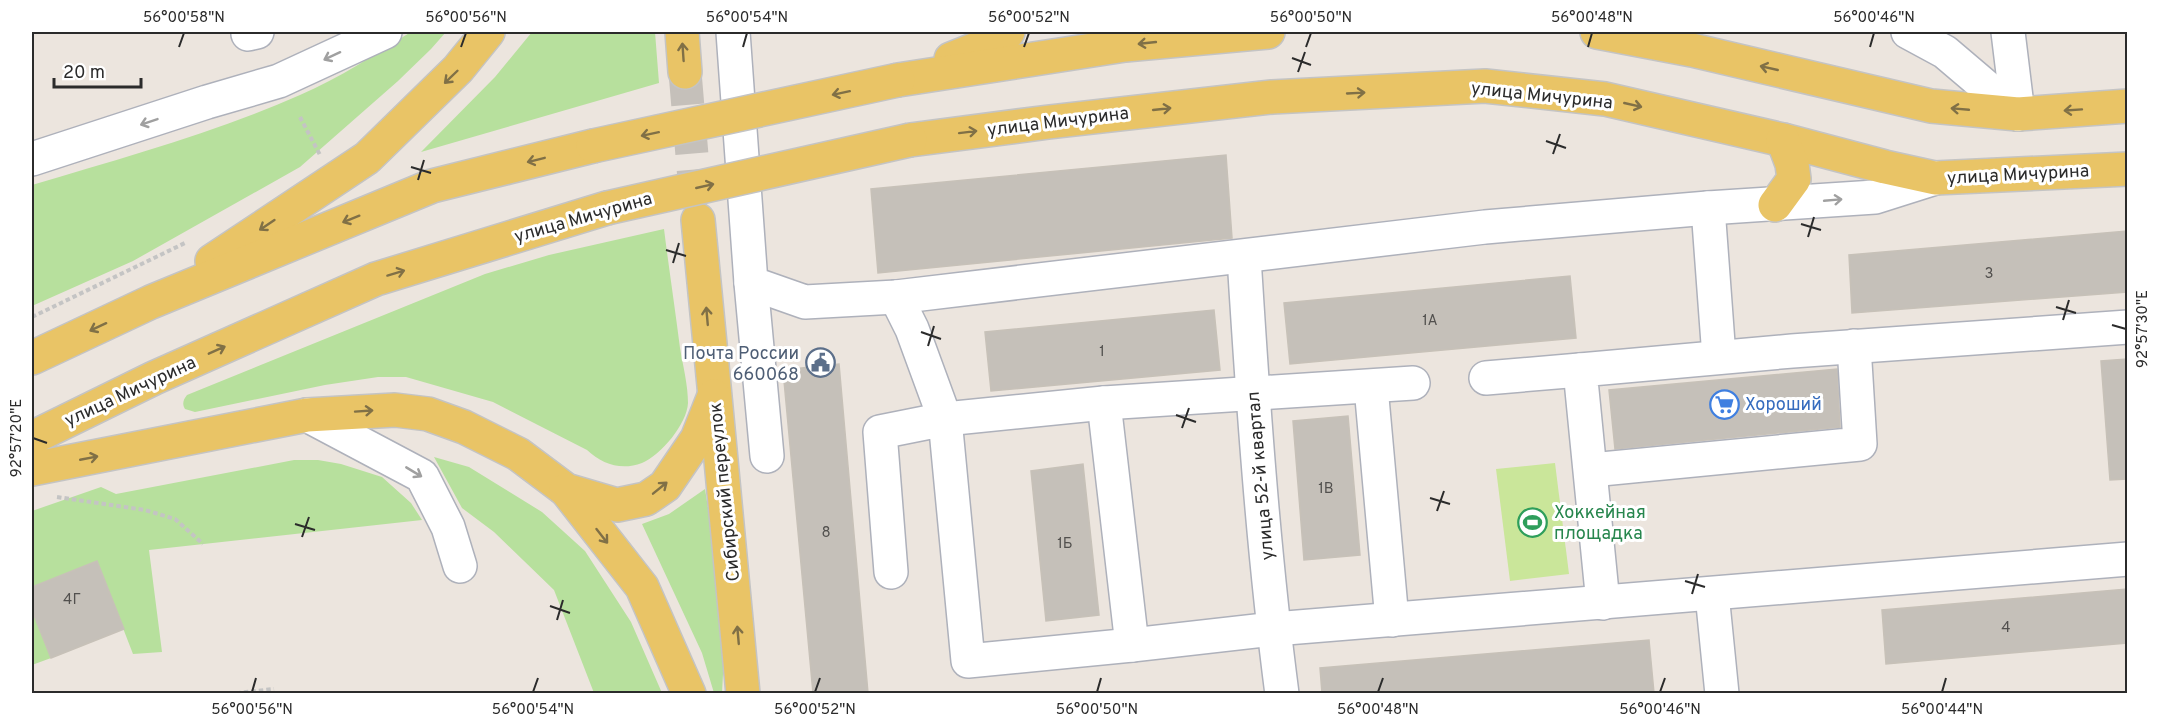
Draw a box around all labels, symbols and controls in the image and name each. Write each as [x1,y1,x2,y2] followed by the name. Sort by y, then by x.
[143,9,225,28] text: 56°00'58"N
[425,9,507,28] text: 56°00'56"N
[706,9,788,28] text: 56°00'54"N
[988,9,1070,28] text: 56°00'52"N
[1270,9,1352,28] text: 56°00'50"N
[1551,9,1633,28] text: 56°00'48"N
[1833,9,1915,28] text: 56°00'46"N
[1138,38,1157,49] one-way arrow
[678,42,689,62] one-way arrow
[54,51,141,89] scale bar
[324,51,342,63] one-way arrow
[63,62,105,85] text: 20 m
[1760,62,1779,74] one-way arrow
[443,69,458,84] one-way arrow
[1470,78,1614,115] street label: улица Мичурина
[832,87,851,99] one-way arrow
[1345,87,1365,98] one-way arrow
[1624,100,1643,112] one-way arrow
[986,102,1130,143] street label: улица Мичурина
[1151,103,1171,114] one-way arrow
[1950,103,1970,114] one-way arrow
[2063,105,2083,116] one-way arrow
[140,118,159,129] one-way arrow
[958,126,977,137] one-way arrow
[641,128,660,140] one-way arrow
[527,154,546,166] one-way arrow
[1946,160,2090,191] street label: улица Мичурина
[695,179,714,191] one-way arrow
[512,188,655,249] street label: улица Мичурина
[1823,194,1843,205] one-way arrow
[342,214,361,225] one-way arrow
[258,218,275,231] one-way arrow
[1984,265,1994,284] house number: 3
[386,267,405,278] one-way arrow
[2134,290,2153,368] text: 92°57'30"E
[701,306,712,326] one-way arrow
[1422,312,1438,331] house number: 1А
[89,322,107,333] one-way arrow
[683,343,799,387] place label: Почта России 660068
[1099,343,1105,362] house number: 1
[208,344,226,355] one-way arrow
[804,347,836,379] public building icon: Почта России 660068
[61,352,200,433] street label: улица Мичурина
[1708,388,1740,420] supermarket icon: Хороший
[1243,390,1280,561] street label: улица 52-й квартал
[1745,394,1822,417] place label: Хороший
[8,399,27,477] text: 92°57'20"E
[705,401,746,582] street label: Сибирский переулок
[353,406,373,417] one-way arrow
[79,452,98,463] one-way arrow
[405,466,422,478] one-way arrow
[1318,480,1334,499] house number: 1В
[652,482,668,495] one-way arrow
[1554,502,1646,546] place label: Хоккейная площадка
[1517,506,1549,538] sports icon: Хоккейная площадка
[821,524,831,543] house number: 8
[596,527,609,543] one-way arrow
[1057,535,1073,554] house number: 1Б
[63,591,81,610] house number: 4Г
[2001,619,2011,638] house number: 4
[732,626,743,646] one-way arrow
[211,701,293,720] text: 56°00'56"N
[492,701,574,720] text: 56°00'54"N
[774,701,856,720] text: 56°00'52"N
[1056,701,1138,720] text: 56°00'50"N
[1337,701,1419,720] text: 56°00'48"N
[1619,701,1701,720] text: 56°00'46"N
[1901,701,1983,720] text: 56°00'44"N

